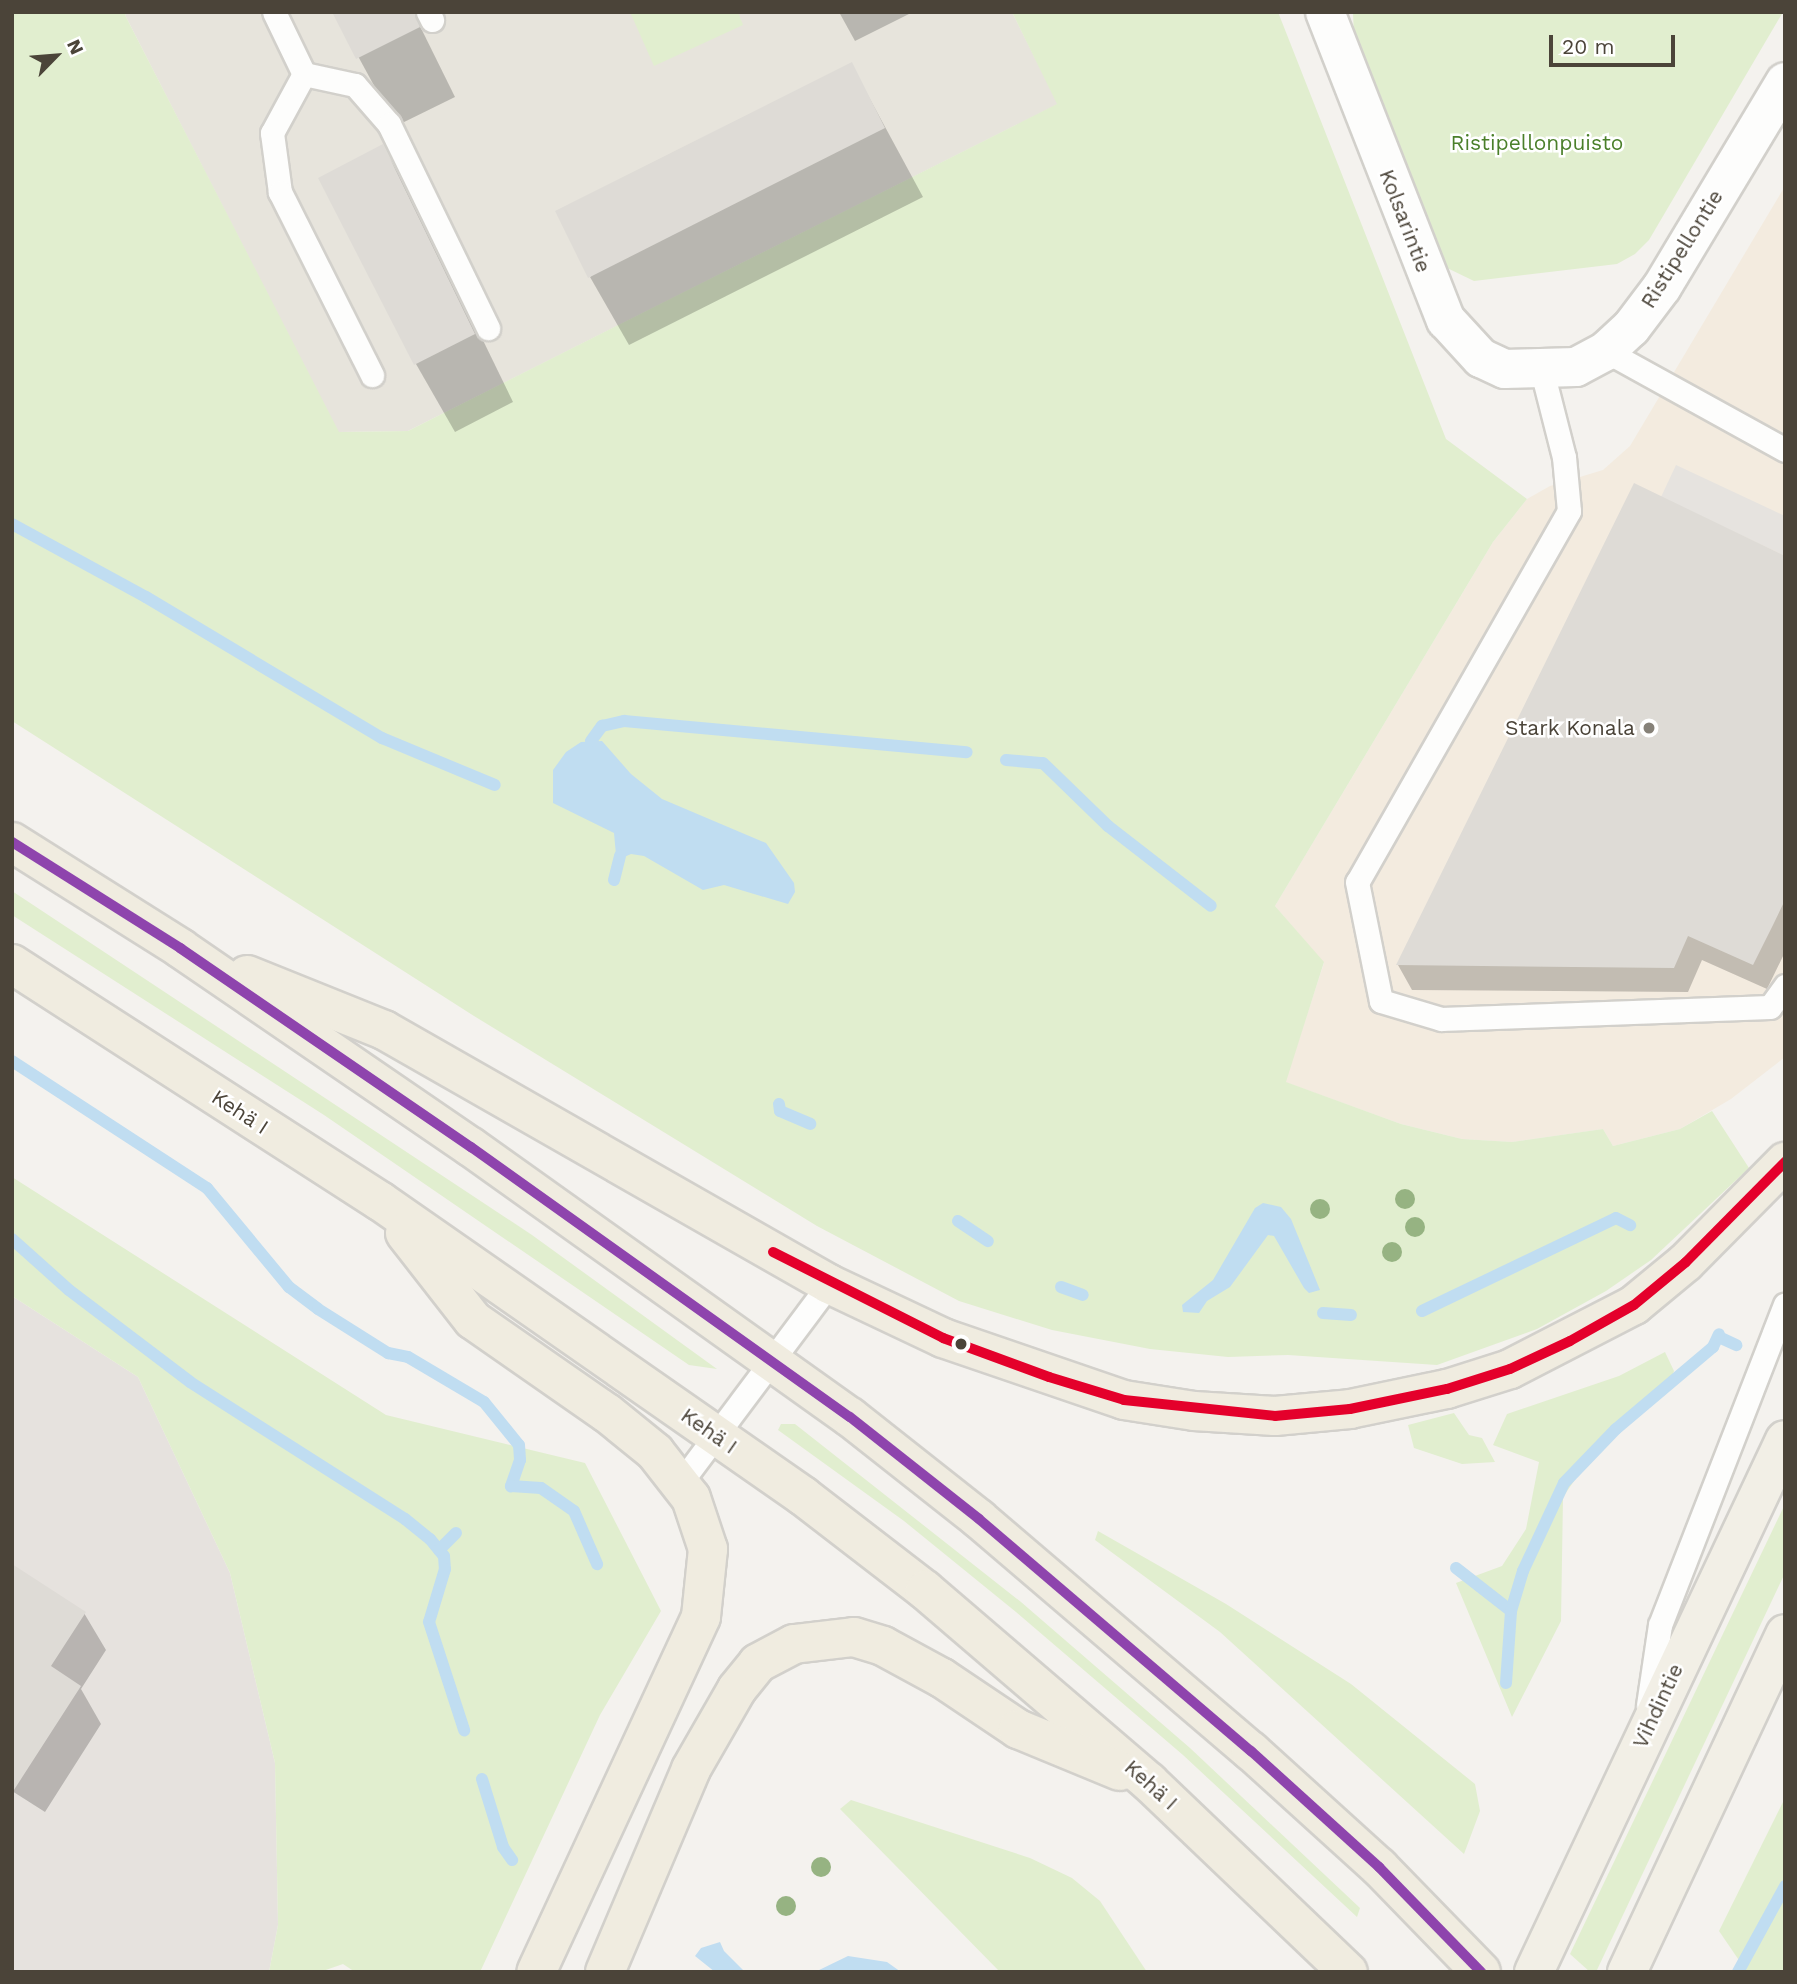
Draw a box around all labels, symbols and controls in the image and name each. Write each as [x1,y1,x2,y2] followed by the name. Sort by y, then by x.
[21,21,91,91] north arrow
[1552,21,1678,65] scale bar
[1562,34,1614,59] text: 20 m
[62,36,89,58] text: N
[1451,130,1623,156] park label: Ristipellonpuisto
[1374,166,1436,276] street label: Kolsarintie
[1636,185,1728,313] street label: Ristipellontie
[1505,715,1635,741] place label: Stark Konala
[1641,720,1657,736] marker: Stark Konala
[207,1084,273,1140] street label: Kehä I
[954,1337,968,1351] unlabelled marker
[676,1403,742,1459] street label: Kehä I
[1627,1660,1689,1752] street label: Vihdintie
[1119,1754,1183,1816] street label: Kehä I

